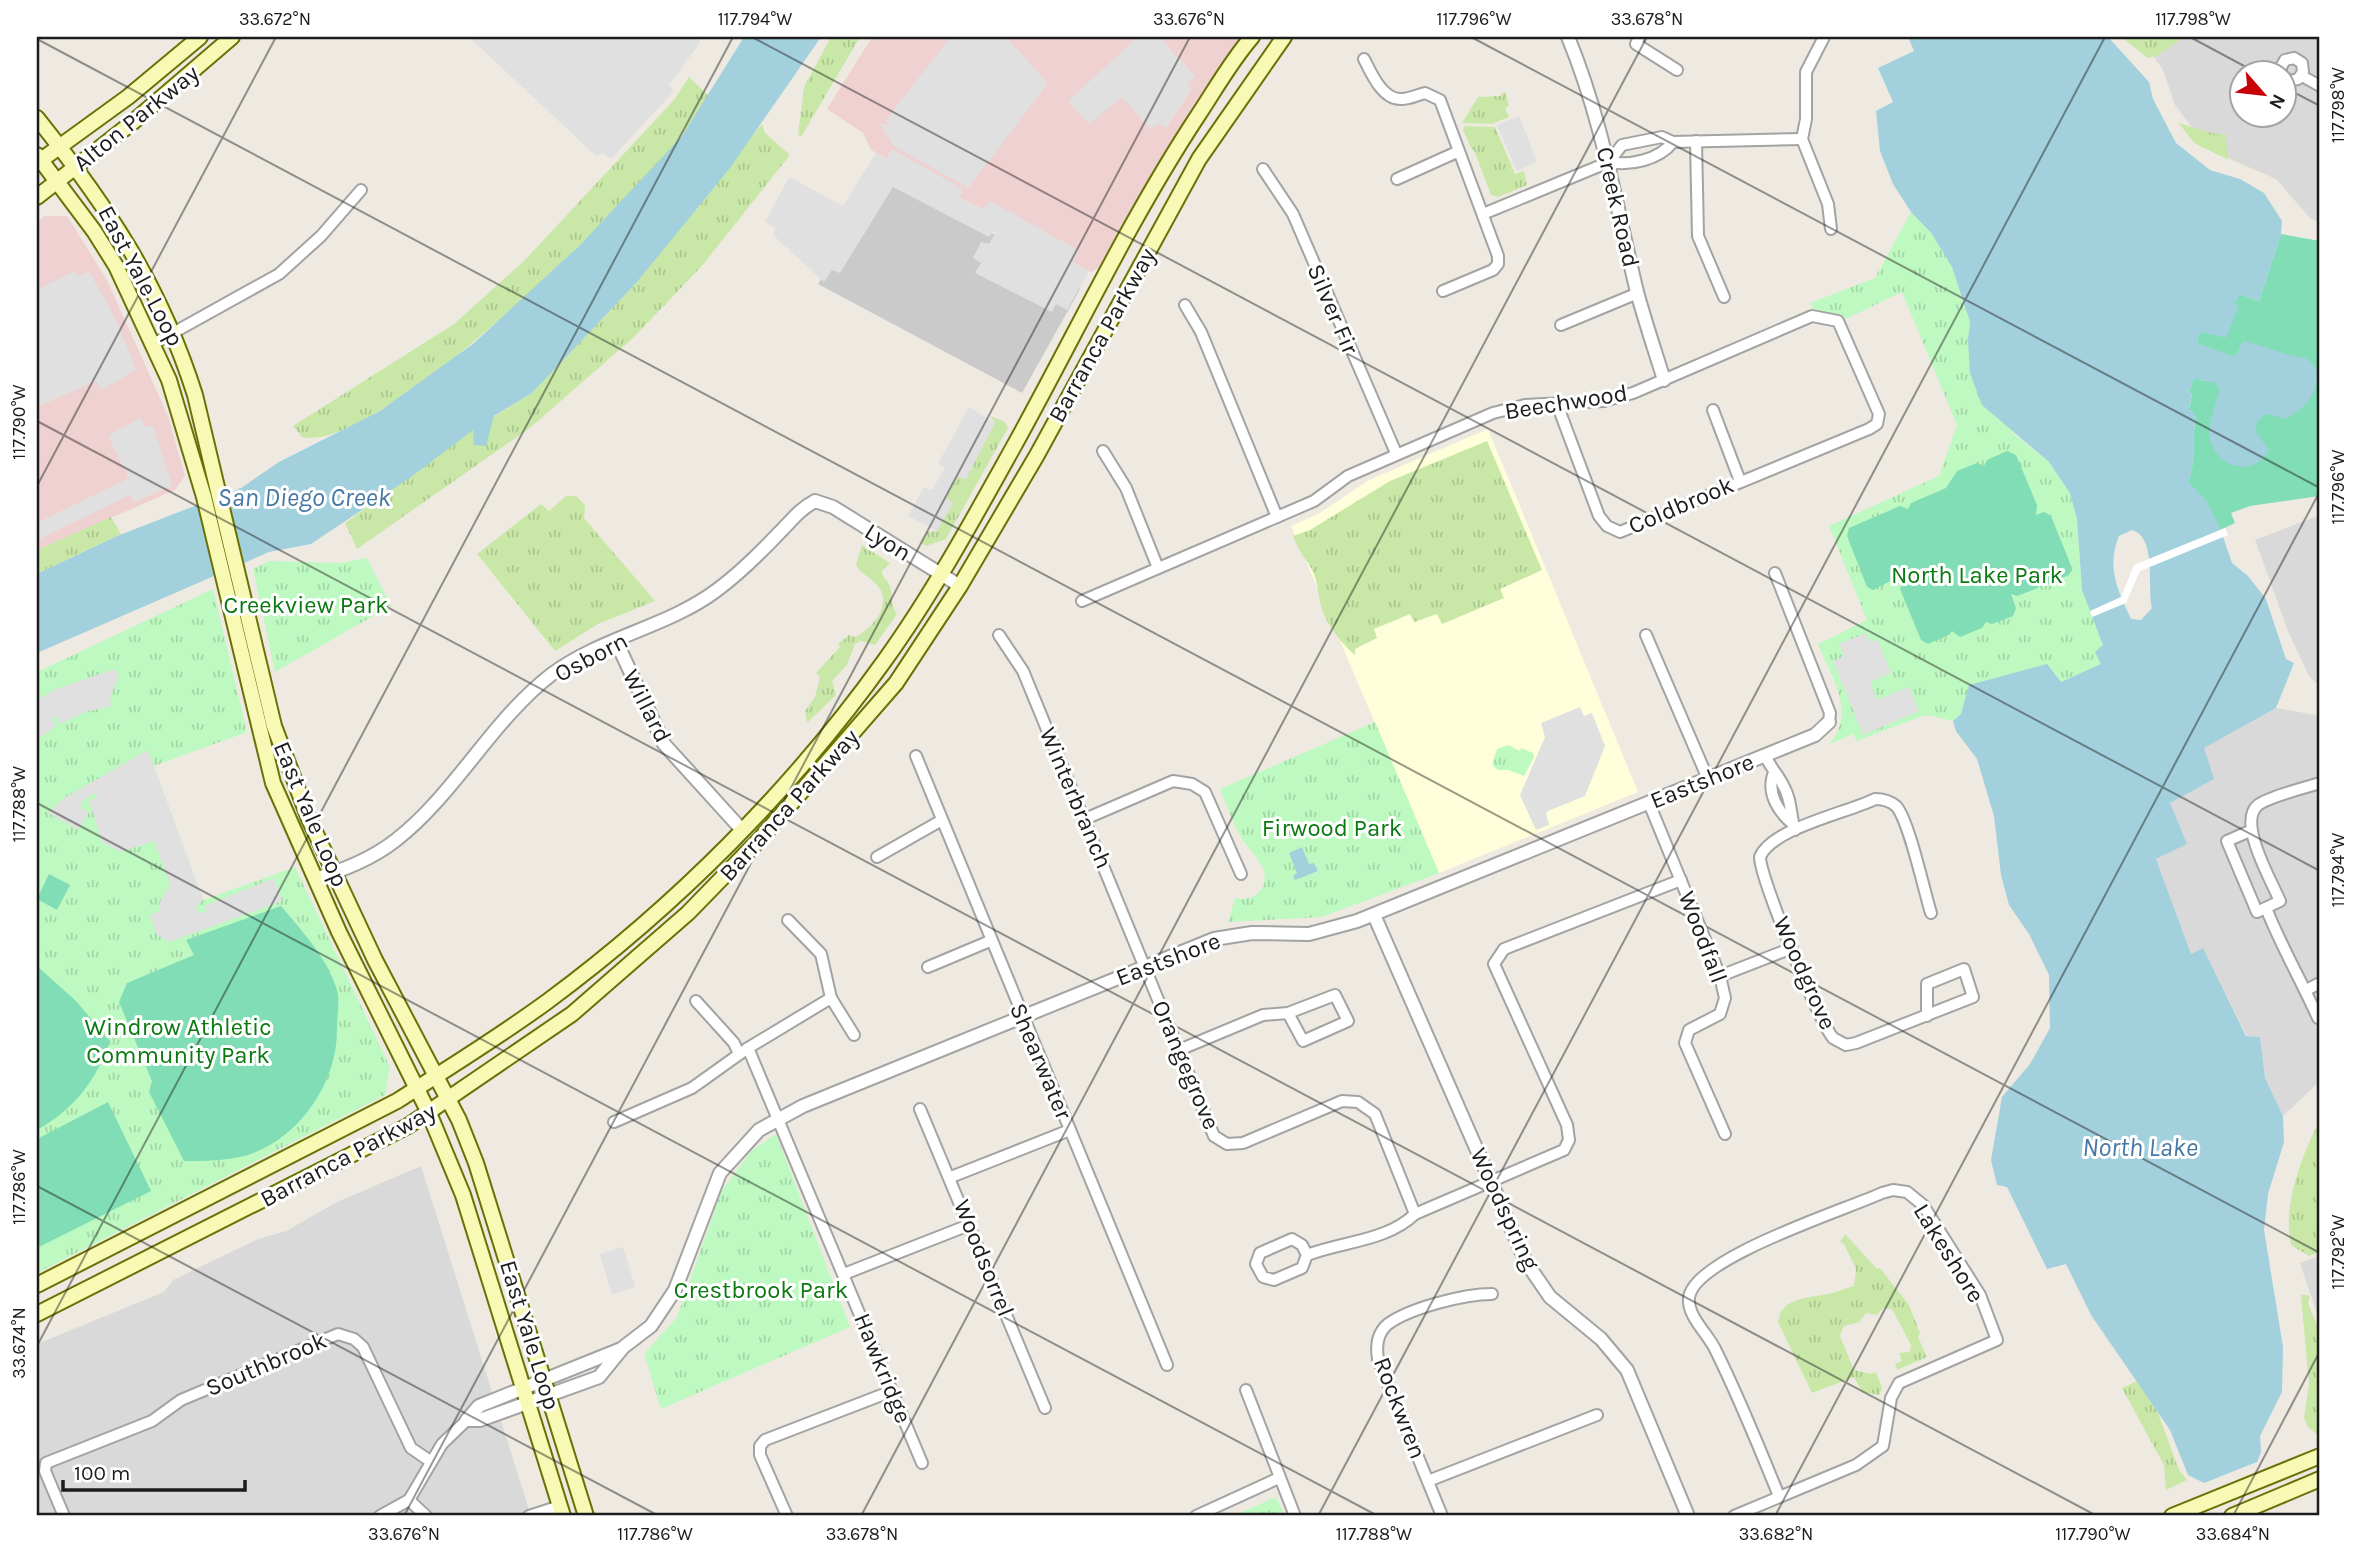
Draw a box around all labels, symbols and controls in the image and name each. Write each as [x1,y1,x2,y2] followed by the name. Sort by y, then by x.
[239,8,311,30] text: 33.672°N
[718,8,792,30] text: 117.794°W
[1153,8,1225,30] text: 33.676°N
[1437,8,1511,30] text: 117.796°W
[1611,8,1683,30] text: 33.678°N
[2155,8,2231,30] text: 117.798°W
[68,59,204,177] street label: Alton Parkway
[2228,60,2298,130] north arrow
[2327,67,2349,143] text: 117.798°W
[2264,90,2290,113] text: N
[1591,144,1645,270] street label: Creek Road
[92,201,190,351] street label: East Yale Loop
[1042,243,1162,427] street label: Barranca Parkway
[1301,260,1365,359] street label: Silver Fir
[1502,378,1630,426] street label: Beechwood
[8,384,30,460] text: 117.790°W
[2327,450,2349,524] text: 117.796°W
[1624,470,1738,540] street label: Coldbrook
[217,482,392,513] water label: San Diego Creek
[860,517,916,567] street label: Lyon
[1891,561,2063,589] park label: North Lake Park
[224,591,388,619] park label: Creekview Park
[550,626,632,688] street label: Osborn
[617,665,677,747] street label: Willard
[713,723,865,887] street label: Barranca Parkway
[1034,723,1118,873] street label: Winterbranch
[268,737,354,891] street label: East Yale Loop
[1646,747,1758,815] street label: Eastshore
[8,766,30,842] text: 117.788°W
[1262,814,1402,842] park label: Firwood Park
[2327,833,2349,907] text: 117.794°W
[1673,887,1733,987] street label: Woodfall
[1768,912,1842,1034] street label: Woodgrove
[1112,926,1224,992] street label: Eastshore
[1146,996,1226,1134] street label: Orangegrove
[1004,999,1078,1124] street label: Shearwater
[84,1013,272,1069] park label: Windrow Athletic Community Park
[255,1097,441,1213] street label: Barranca Parkway
[2082,1132,2198,1163] water label: North Lake
[1464,1143,1546,1275] street label: Woodspring
[8,1149,30,1225] text: 117.786°W
[948,1196,1020,1320] street label: Woodsorrel
[1908,1198,1990,1308] street label: Lakeshore
[2327,1214,2349,1290] text: 117.792°W
[494,1257,566,1413] street label: East Yale Loop
[674,1276,848,1304] park label: Crestbrook Park
[8,1307,30,1379] text: 33.674°N
[848,1309,918,1427] street label: Hawkridge
[201,1326,331,1402] street label: Southbrook
[1368,1353,1432,1463] street label: Rockwren
[63,1448,245,1492] scale bar
[74,1461,131,1485] text: 100 m
[368,1523,440,1545] text: 33.676°N
[617,1523,693,1545] text: 117.786°W
[826,1523,898,1545] text: 33.678°N
[1336,1523,1412,1545] text: 117.788°W
[1739,1523,1813,1545] text: 33.682°N
[2055,1523,2131,1545] text: 117.790°W
[2196,1523,2270,1545] text: 33.684°N

